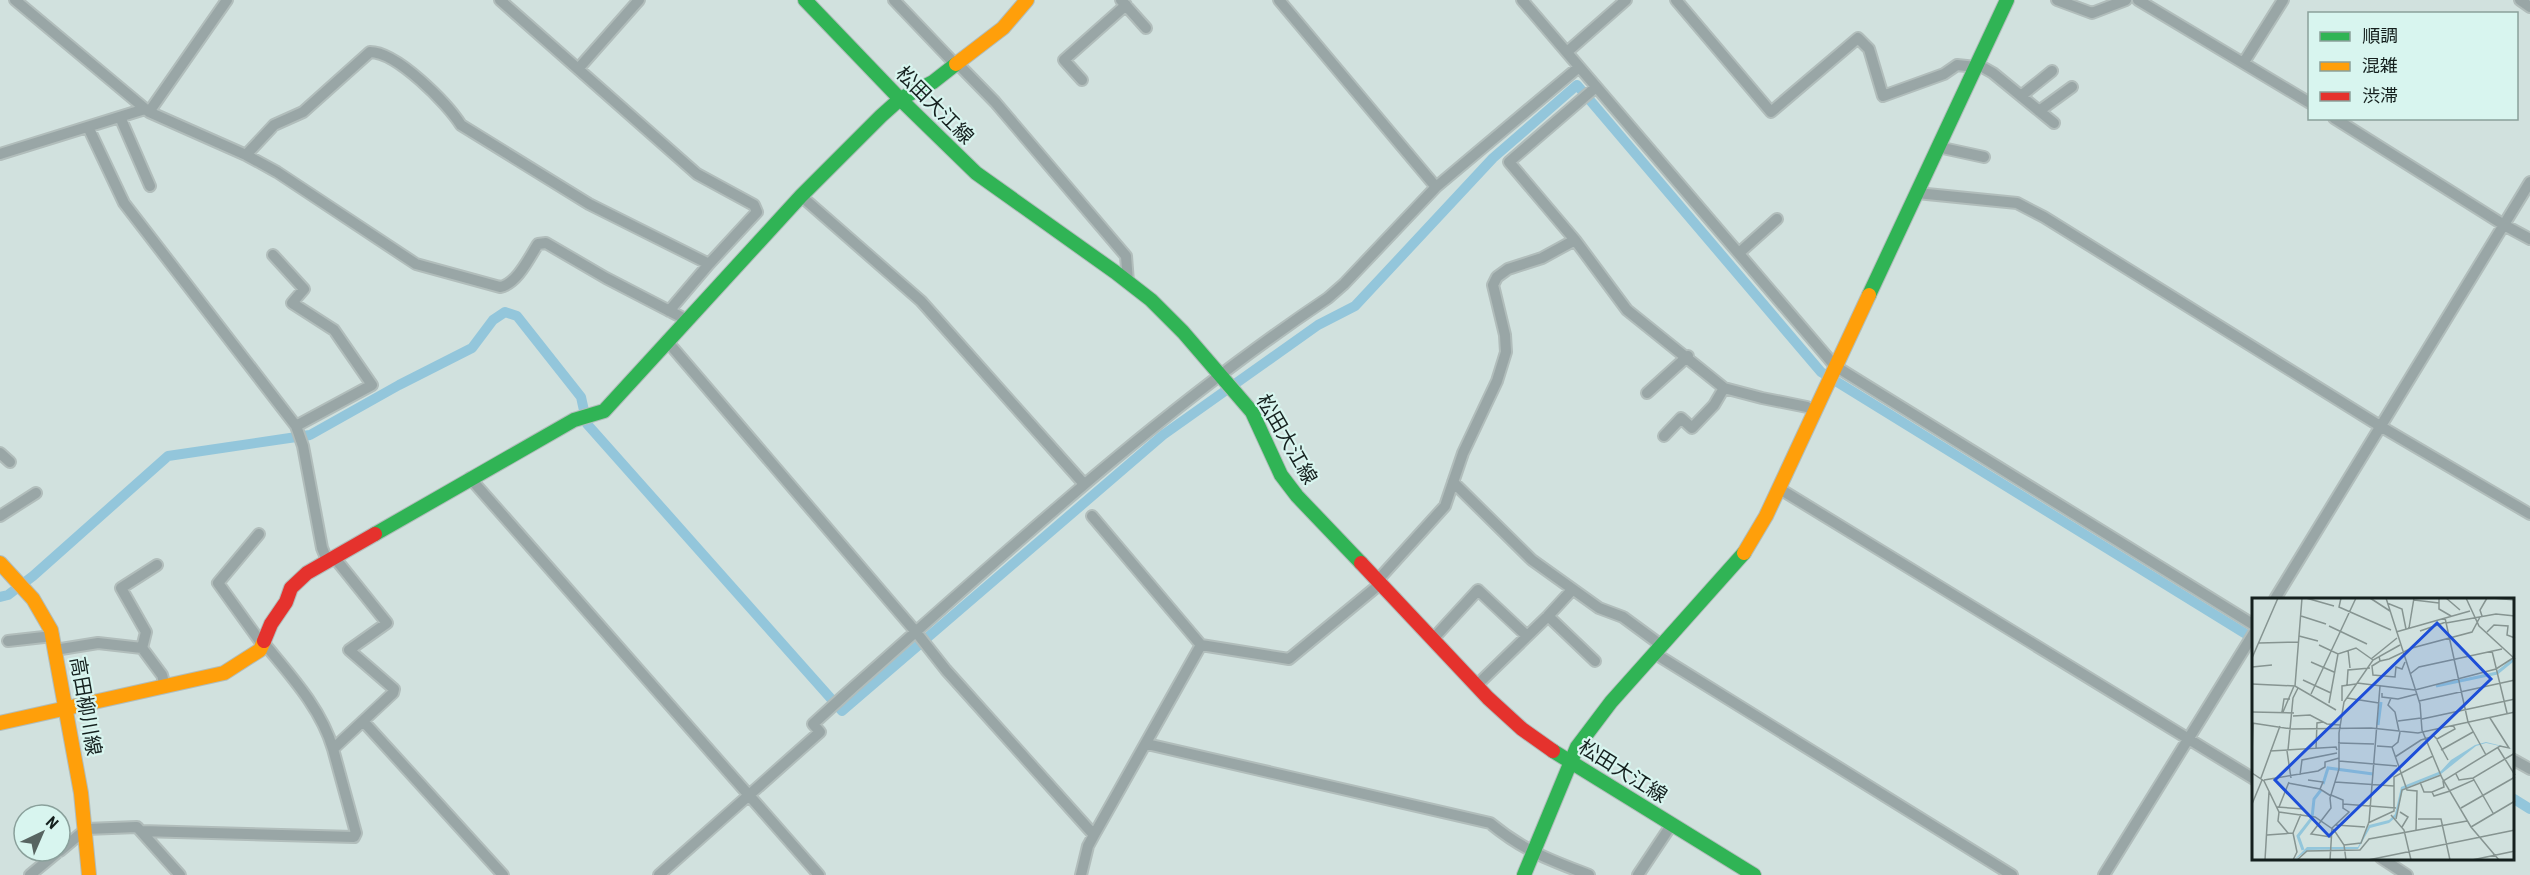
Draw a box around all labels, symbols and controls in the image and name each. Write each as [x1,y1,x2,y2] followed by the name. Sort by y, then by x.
[2308,12,2518,120] legend
[2362,25,2398,46] text: 順調
[2362,55,2398,76] text: 混雑
[891,61,979,149] street label: 松田大江線
[2362,85,2398,106] text: 渋滞
[1252,390,1322,488] street label: 松田大江線
[2252,598,2515,860] inset map
[65,655,107,757] street label: 高田柳川線
[1574,734,1672,808] street label: 松田大江線
[12,803,72,863] north arrow
[42,812,62,833] text: N

